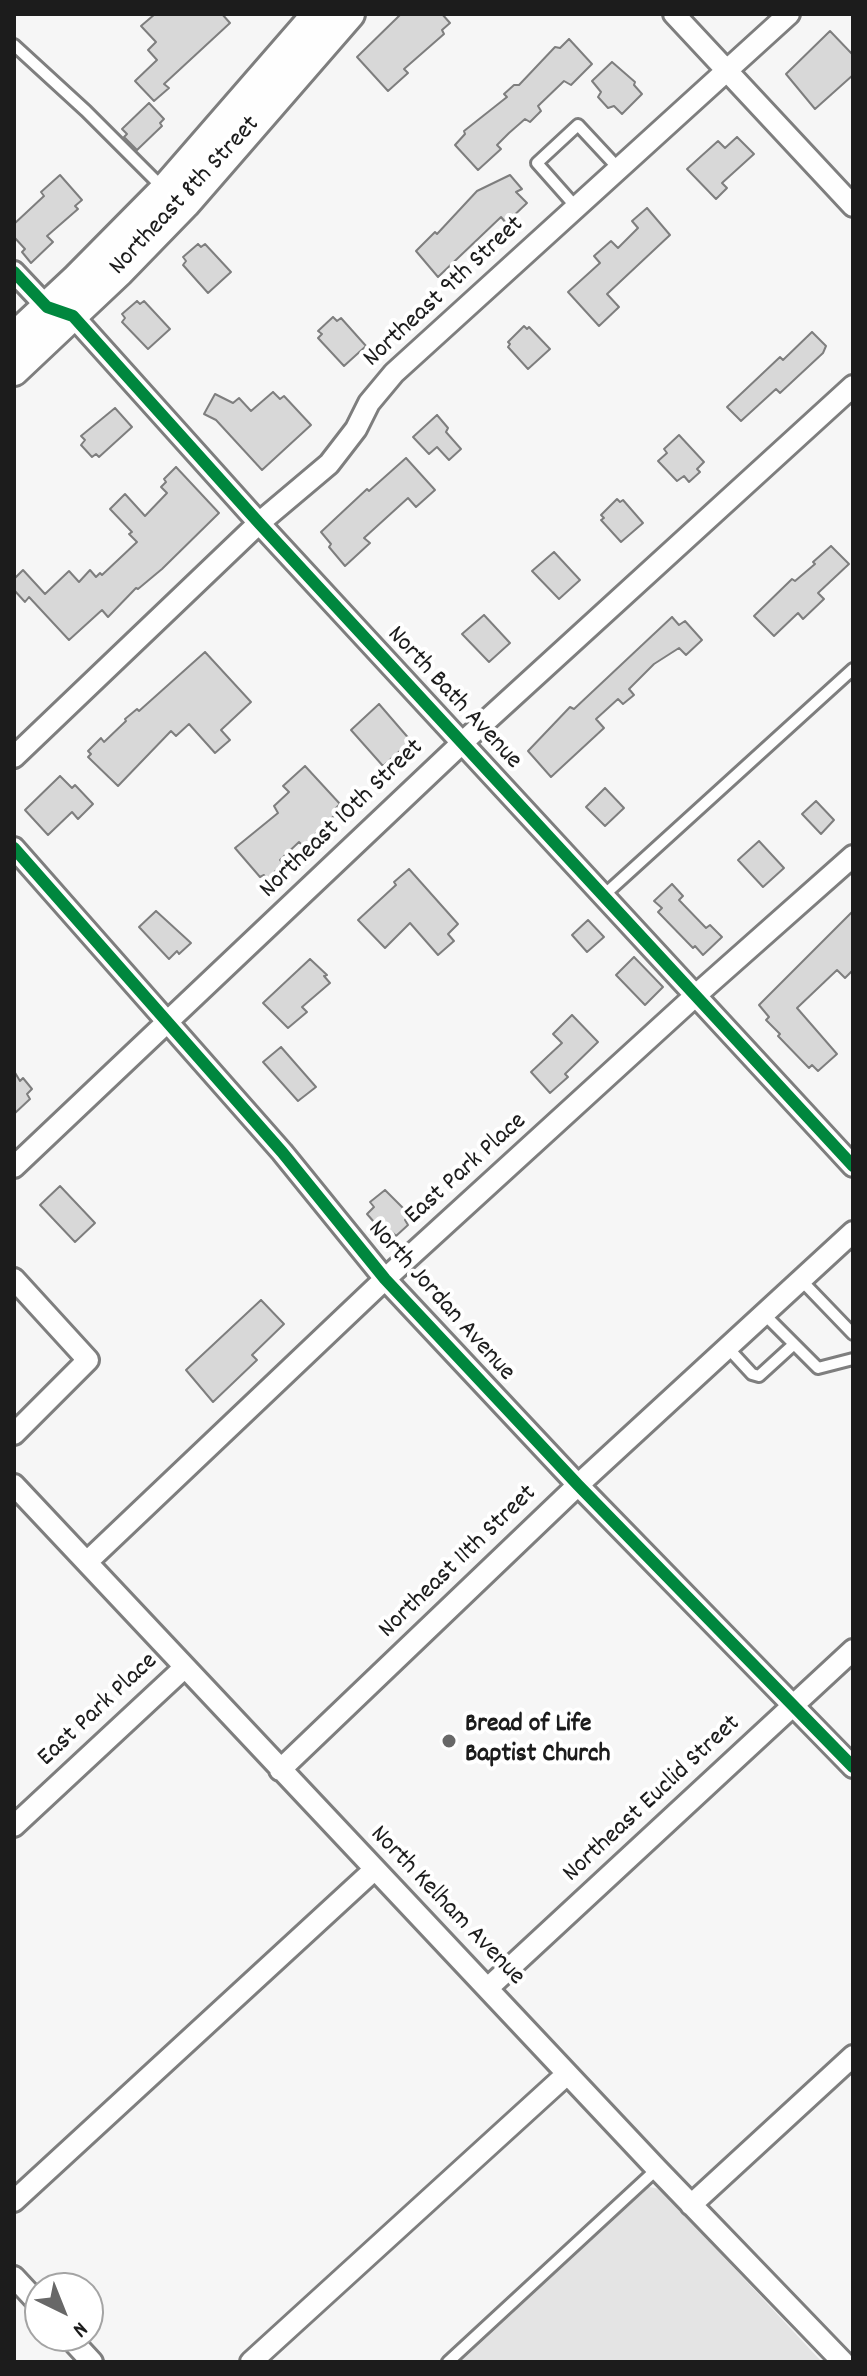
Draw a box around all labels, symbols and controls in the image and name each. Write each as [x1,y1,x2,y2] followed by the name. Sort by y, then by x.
[104,111,268,283] street label: Northeast 8th Street
[358,211,532,375] street label: Northeast 9th Street
[379,621,527,777] street label: North Bath Avenue
[254,734,432,906] street label: Northeast 10th Street
[400,1107,534,1233] street label: East Park Place
[360,1215,520,1389] street label: North Jordan Avenue
[373,1480,545,1646] street label: Northeast 11th Street
[32,1647,166,1775] street label: East Park Place
[465,1710,610,1772] place label: Bread of Life Baptist Church
[558,1710,748,1890] street label: Northeast Euclid Street
[440,1732,458,1750] marker: Bread of Life Baptist Church
[362,1821,530,1993] street label: North Kelham Avenue
[24,2272,104,2352] north arrow
[65,2313,94,2343] text: N

